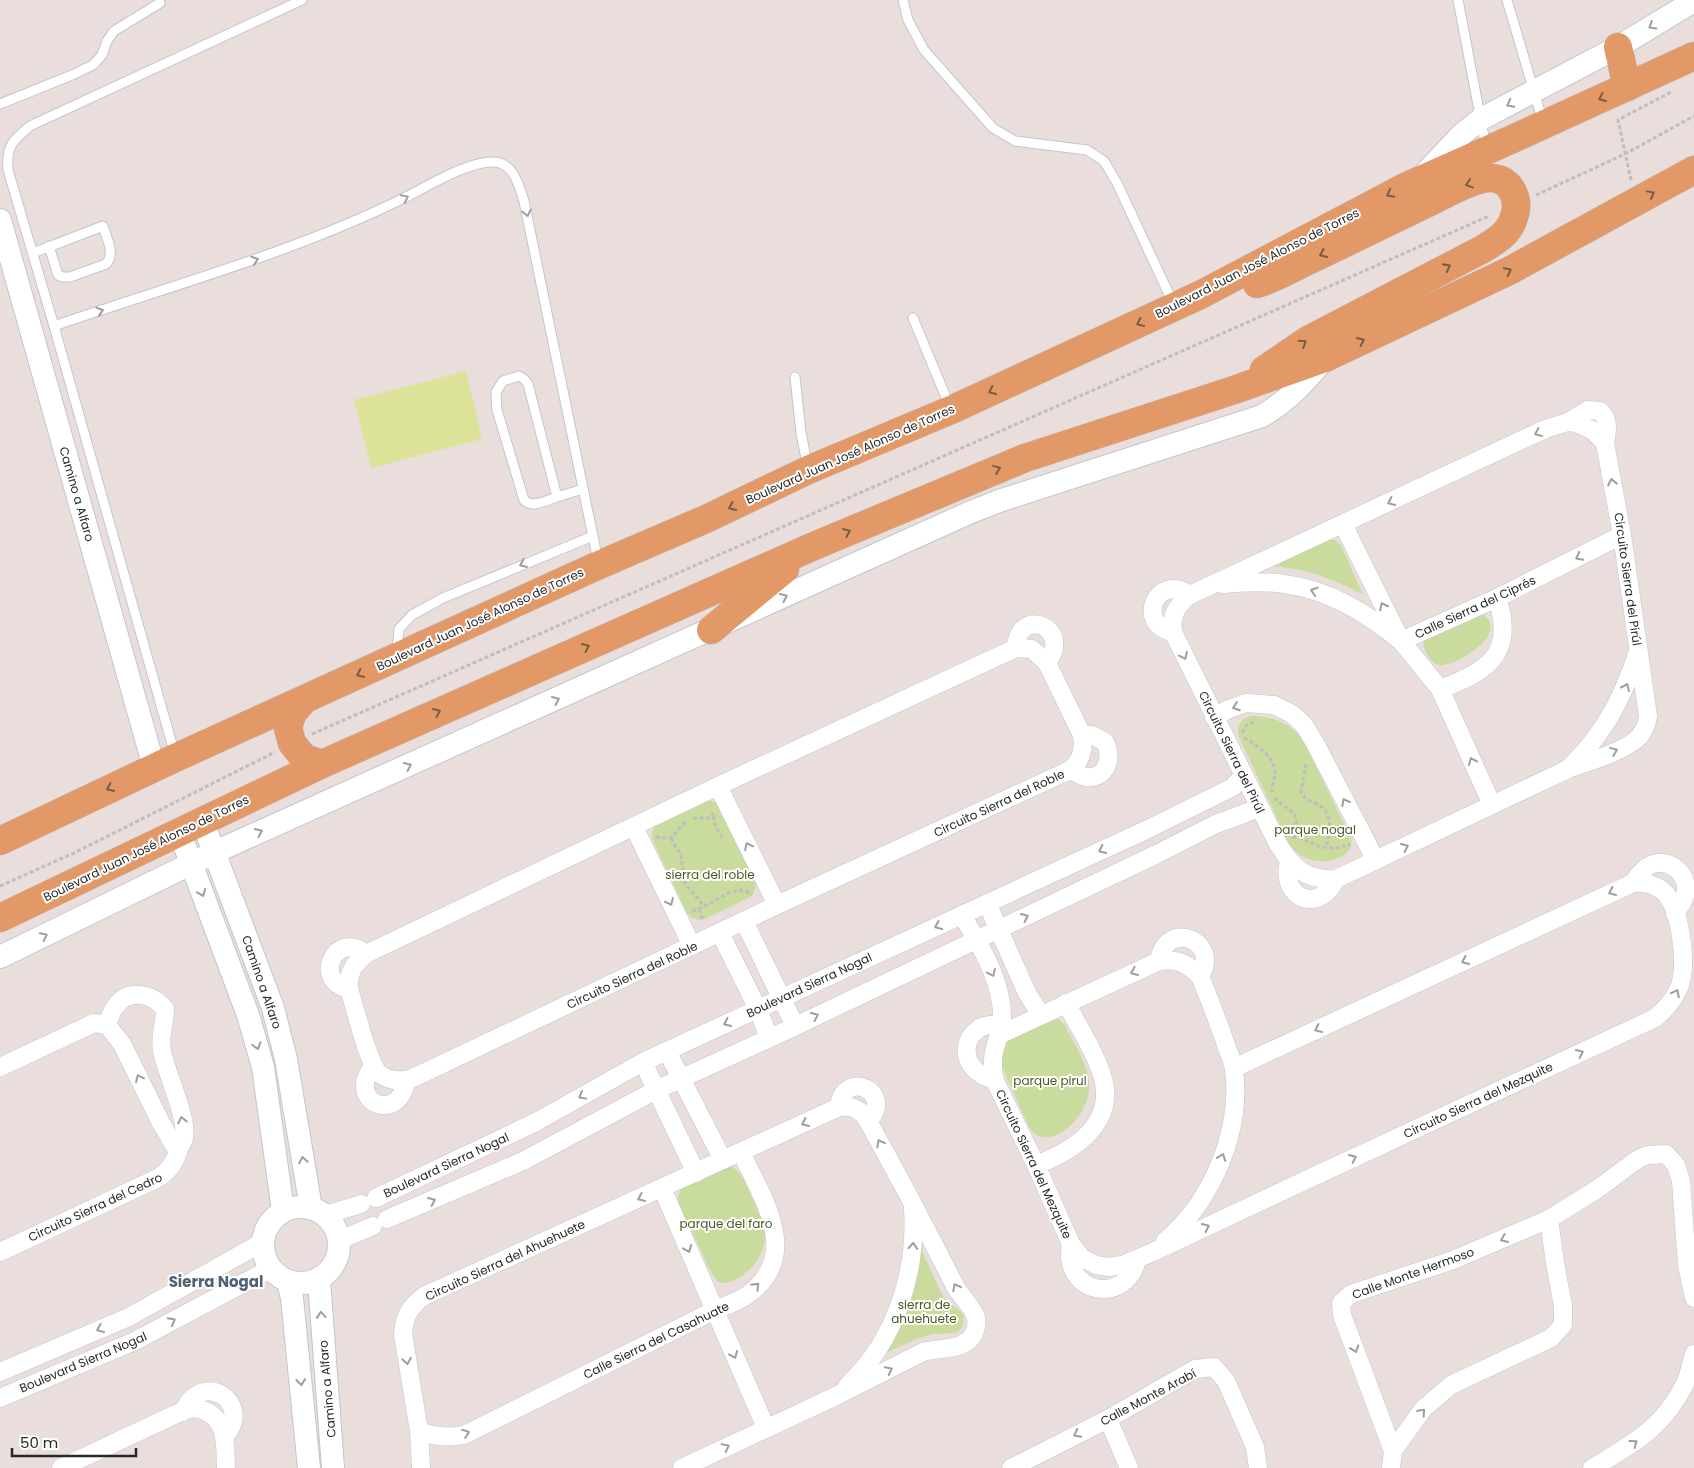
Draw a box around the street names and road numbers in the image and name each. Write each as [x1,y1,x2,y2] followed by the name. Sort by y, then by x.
[1152,204,1362,322] street label: Boulevard Juan José Alonso de Torres
[743,400,957,508] street label: Boulevard Juan José Alonso de Torres
[55,445,99,544] street label: Camino a Alfaro
[1610,511,1646,647] street label: Circuito Sierra del Pirúl
[374,563,586,675] street label: Boulevard Juan José Alonso de Torres
[1412,571,1538,643] street label: Calle Sierra del Ciprés
[1195,688,1269,816] street label: Circuito Sierra del Pirúl
[931,765,1067,841] street label: Circuito Sierra del Roble
[40,791,252,905] street label: Boulevard Juan José Alonso de Torres
[238,933,286,1031] street label: Camino a Alfaro
[564,937,700,1013] street label: Circuito Sierra del Roble
[743,948,875,1022] street label: Boulevard Sierra Nogal
[1401,1058,1555,1142] street label: Circuito Sierra del Mezquite
[992,1087,1076,1241] street label: Circuito Sierra del Mezquite
[380,1128,512,1202] street label: Boulevard Sierra Nogal
[25,1168,165,1246] street label: Circuito Sierra del Cedro
[422,1215,588,1305] street label: Circuito Sierra del Ahuehuete
[1350,1243,1477,1303] street label: Calle Monte Hermoso
[580,1297,732,1383] street label: Calle Sierra del Casahuate
[17,1327,149,1397] street label: Boulevard Sierra Nogal
[314,1339,340,1438] street label: Camino a Alfaro
[1097,1365,1199,1429] street label: Calle Monte Arabí

